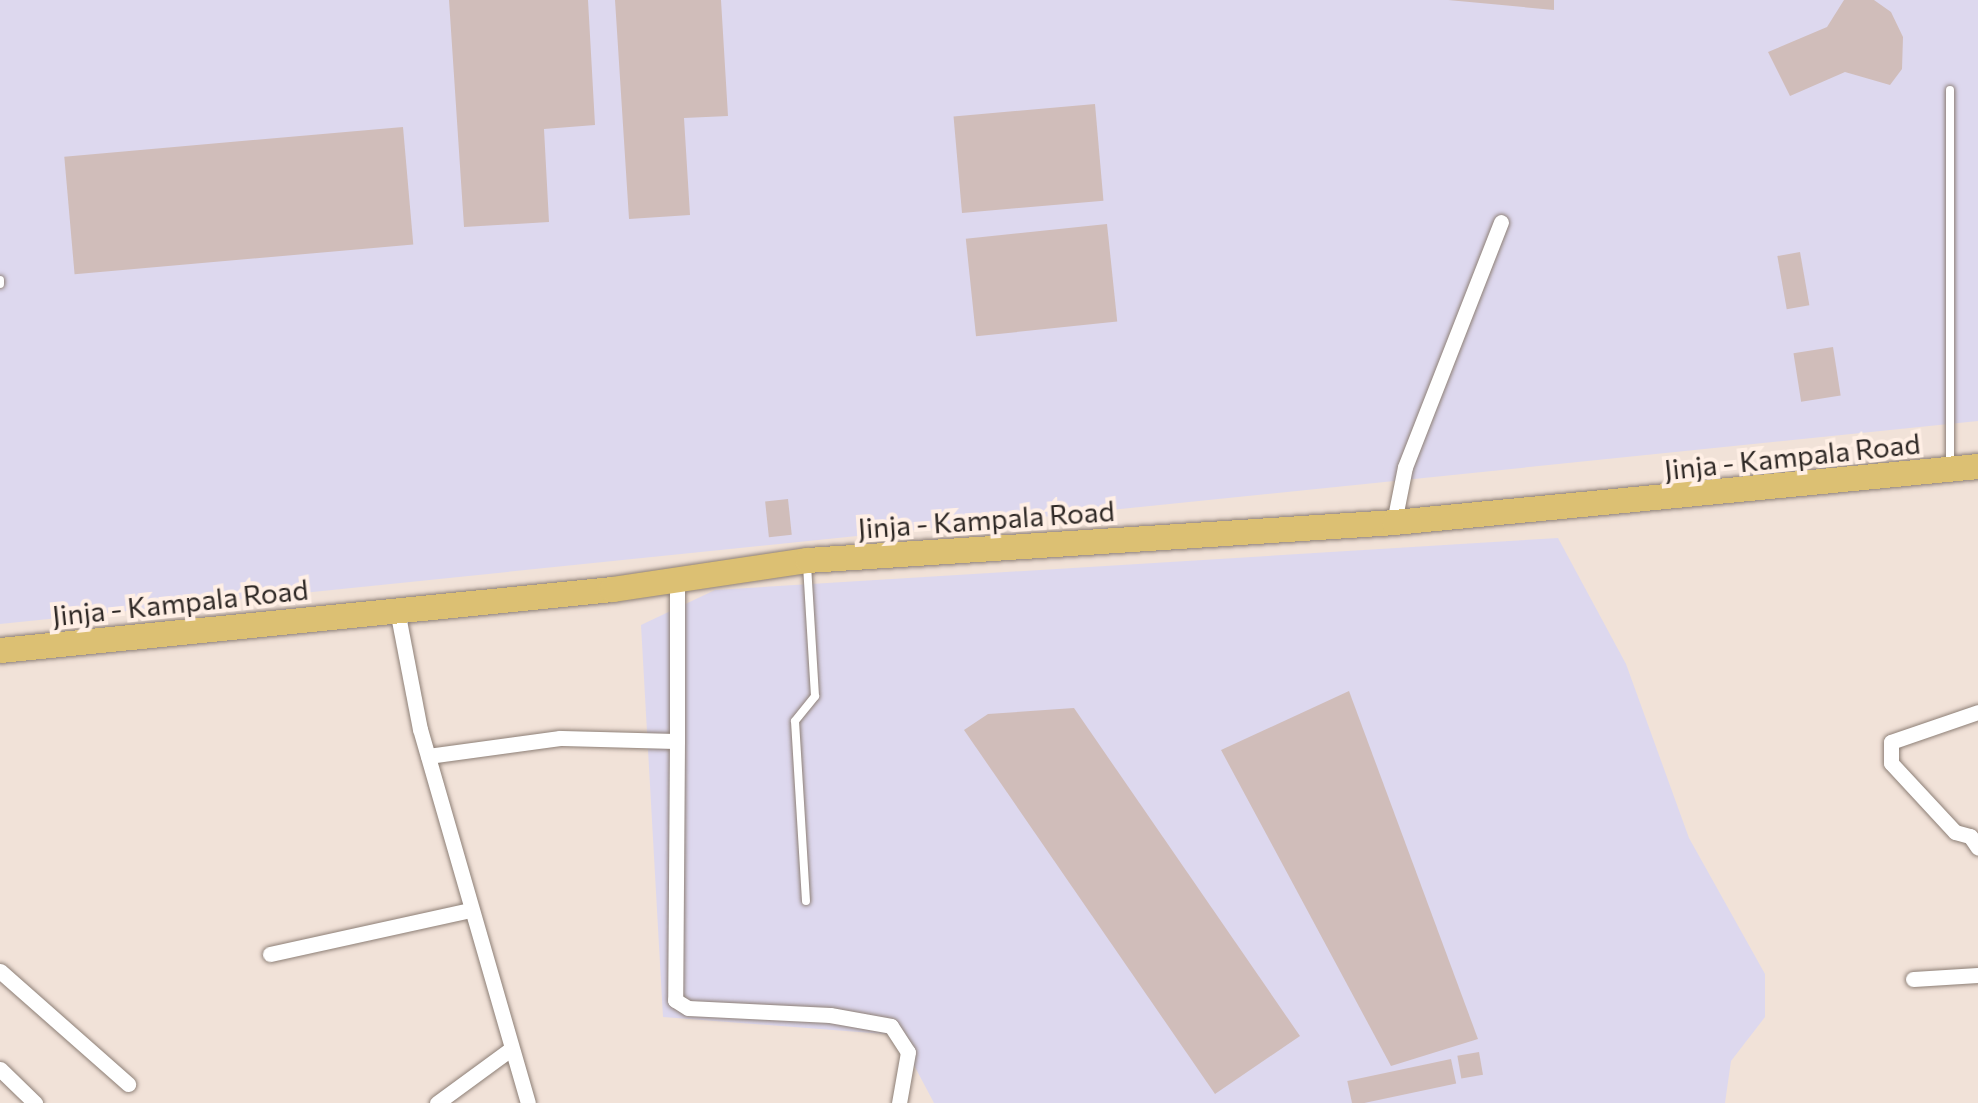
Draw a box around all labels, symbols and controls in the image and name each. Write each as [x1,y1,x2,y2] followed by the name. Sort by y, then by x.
[1662,426,1922,486] street label: Jinja - Kampala Road
[856,493,1116,545] street label: Jinja - Kampala Road
[50,572,310,632] street label: Jinja - Kampala Road

